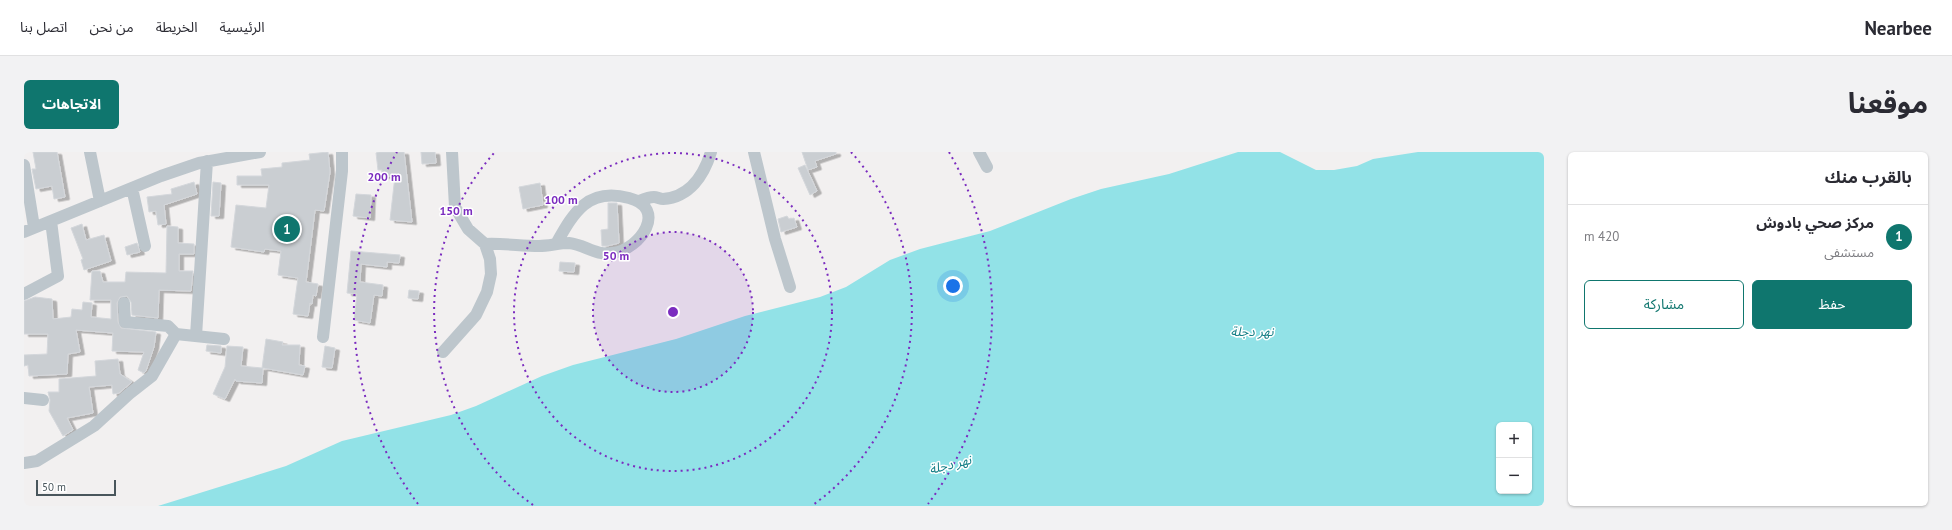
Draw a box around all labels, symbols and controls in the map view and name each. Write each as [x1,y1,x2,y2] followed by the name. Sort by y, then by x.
[1864,16,1932,40] text: Nearbee
[20,18,67,36] text: اتصل بنا
[89,18,134,36] text: من نحن
[156,18,198,36] text: الخريطة
[220,18,265,36] text: الرئيسية
[24,80,119,129] button: الاتجاهات
[1848,84,1928,121] text: موقعنا
[1825,166,1912,188] text: بالقرب منك
[367,169,401,184] text: 200 m
[544,192,578,207] text: 100 m
[439,203,473,218] text: 150 m
[1756,213,1874,232] text: مركز صحي بادوش
[274,214,300,244] pin: 1
[1584,228,1619,245] text: 420 m
[1895,228,1903,245] text: 1
[1824,244,1874,261] text: مستشفى
[603,248,629,263] text: 50 m
[943,276,963,296] your location
[1584,280,1744,329] button: مشاركة
[1752,280,1912,329] button: حفظ
[666,305,680,319] centre of rings
[1231,323,1275,340] water label: نهر دجلة
[1496,422,1532,494] map controls
[1496,422,1532,458] button: +
[927,451,974,478] water label: نهر دجلة
[1496,458,1532,494] button: −
[36,478,116,497] scale bar
[42,480,66,494] text: 50 m

